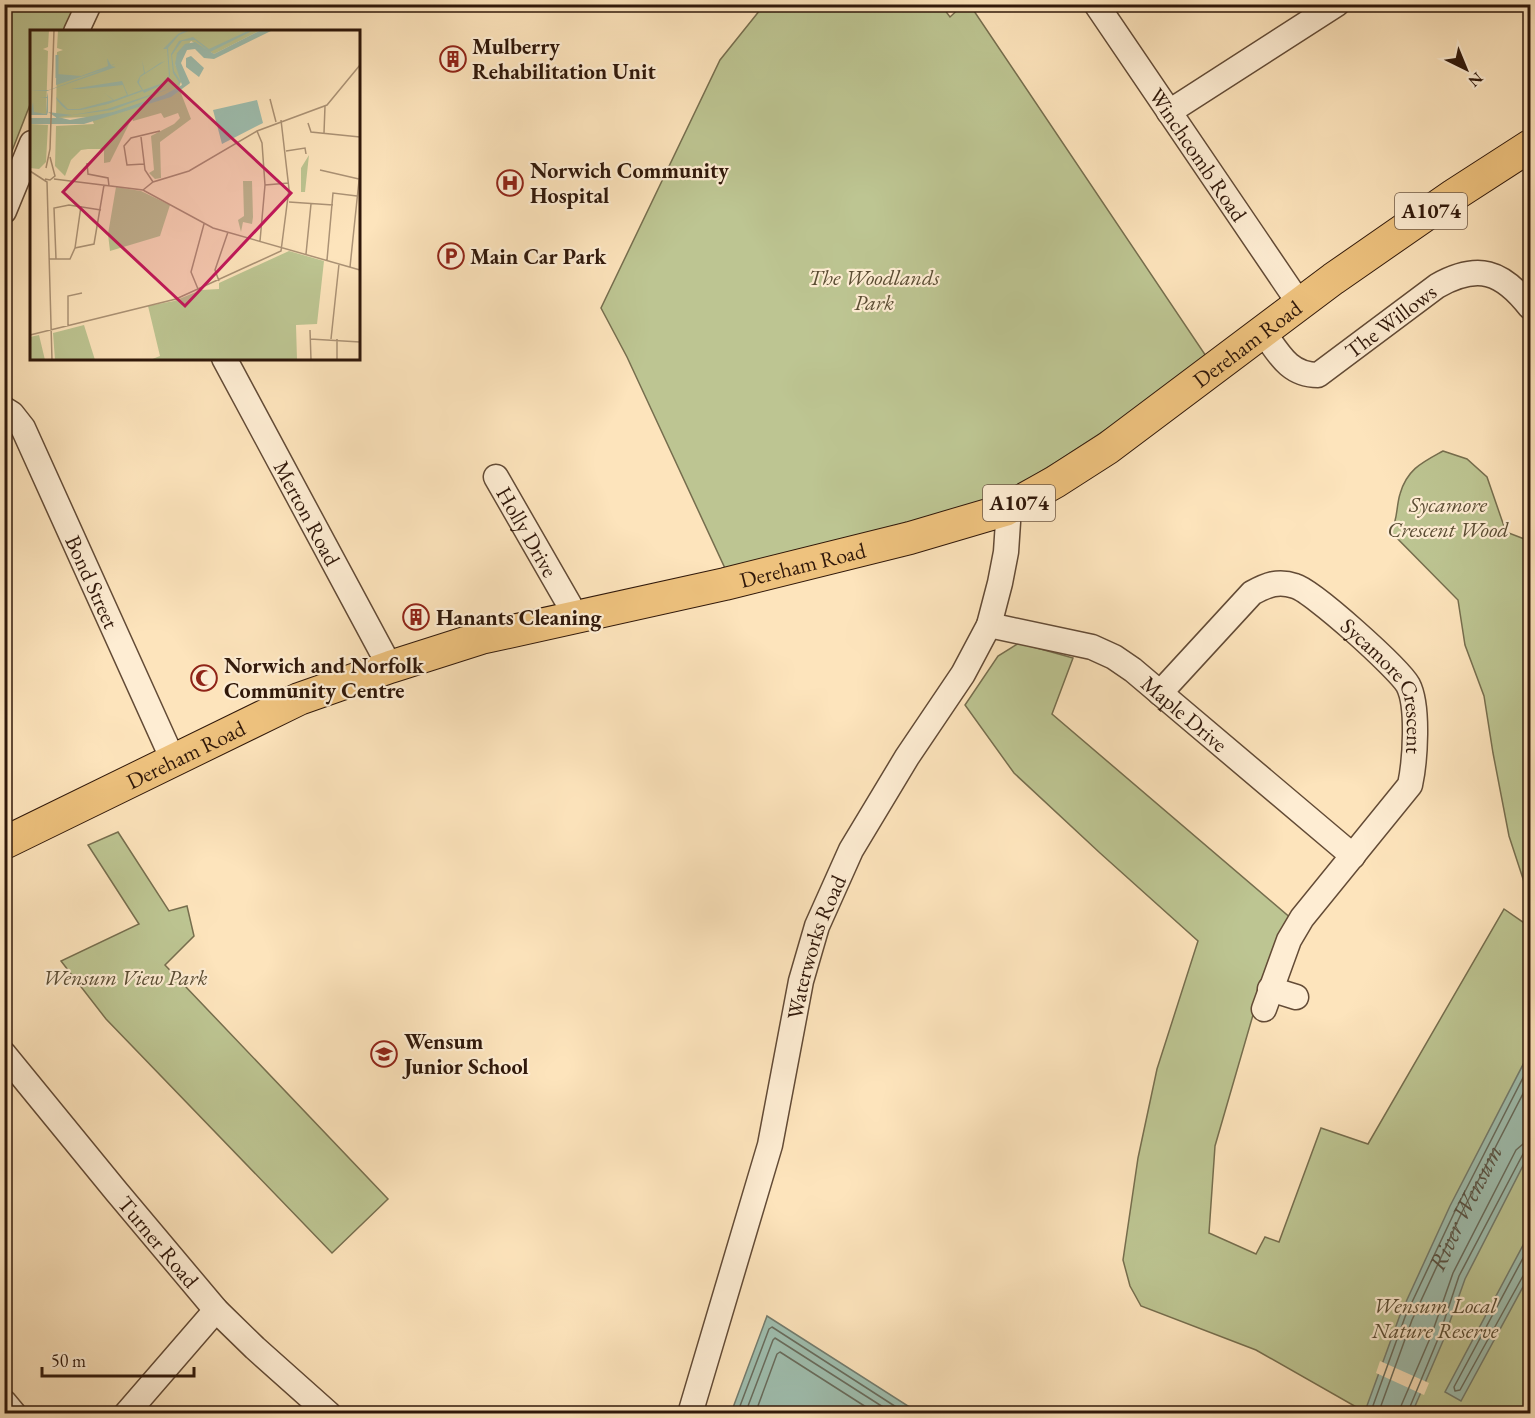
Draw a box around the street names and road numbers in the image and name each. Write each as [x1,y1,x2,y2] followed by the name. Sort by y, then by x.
[1142,82,1254,228] street label: Winchcomb Road
[1395,193,1467,229] road number: A1074
[1339,277,1443,365] street label: The Willows
[1187,293,1308,394] street label: Dereham Road
[267,456,347,572] street label: Merton Road
[489,481,565,583] street label: Holly Drive
[983,485,1055,521] road number: A1074
[58,531,126,633] street label: Bond Street
[737,535,869,595] street label: Dereham Road
[1334,611,1429,755] street label: Sycamore Crescent
[1135,669,1234,759] street label: Maple Drive
[121,713,251,796] street label: Dereham Road
[780,870,853,1022] street label: Waterworks Road
[111,1190,206,1295] street label: Turner Road

